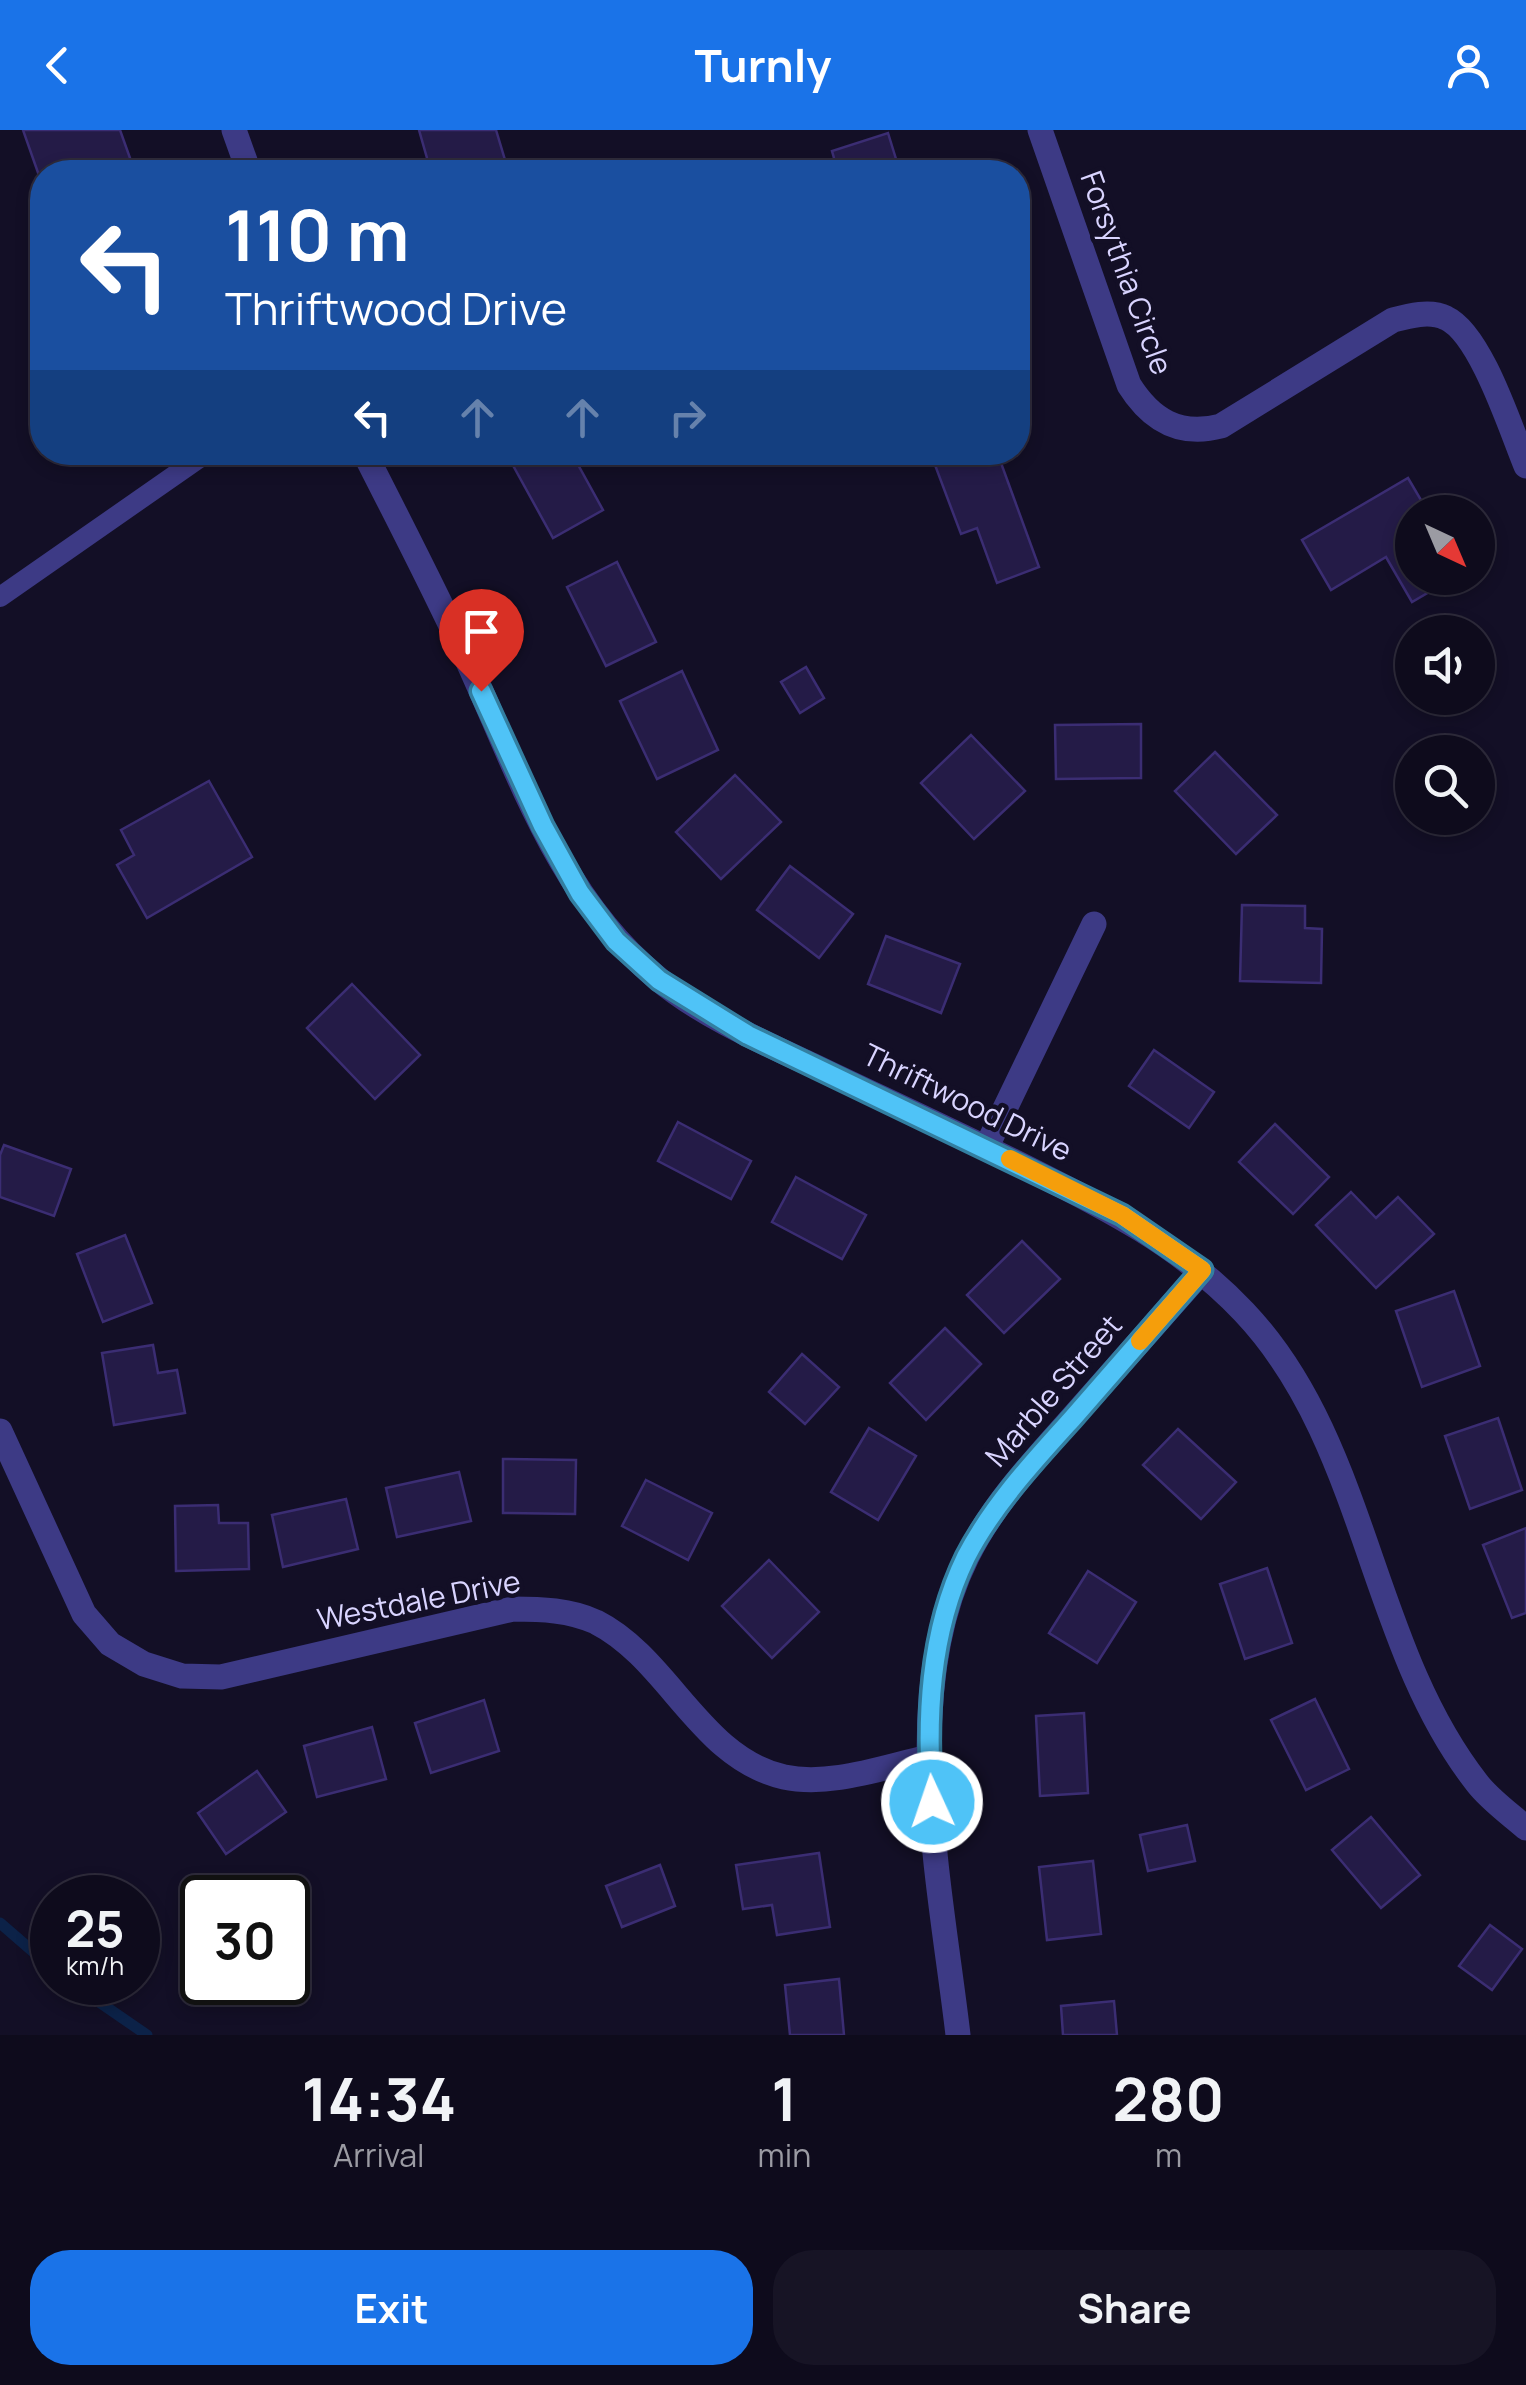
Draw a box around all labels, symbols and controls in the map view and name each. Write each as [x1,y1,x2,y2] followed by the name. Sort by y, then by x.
[694,34,832,96] text: Turnly
[30,38,85,93] icon: back
[1441,38,1496,93] icon: person
[1072,165,1183,380] street label: Forsythia Circle
[225,186,409,282] text: 110 m
[60,200,190,330] icon: left
[225,277,567,339] text: Thriftwood Drive
[345,390,400,445] icon: left
[450,390,505,445] icon: ahead
[555,390,610,445] icon: ahead
[660,390,715,445] icon: right
[1395,495,1495,595] north arrow
[1395,495,1495,835] map controls
[439,589,524,692] pin
[454,604,509,659] icon: arrive
[1395,615,1495,715] button: sound
[1395,735,1495,835] button: search
[856,1033,1079,1170] street label: Thriftwood Drive
[975,1305,1130,1475] street label: Marble Street
[314,1560,524,1639] street label: Westdale Drive
[880,1750,984,1854] position arrow
[180,1875,310,2005] speed limit sign: 30
[65,1894,125,1962] text: 25
[66,1948,124,1983] text: km/h
[301,2057,456,2139] text: 14:34
[771,2057,798,2139] text: 1
[1113,2057,1225,2139] text: 280
[333,2133,424,2177] text: Arrival
[758,2133,811,2177] text: min
[1155,2133,1182,2177] text: m
[30,2250,753,2365] button: Exit
[773,2250,1496,2365] button: Share

